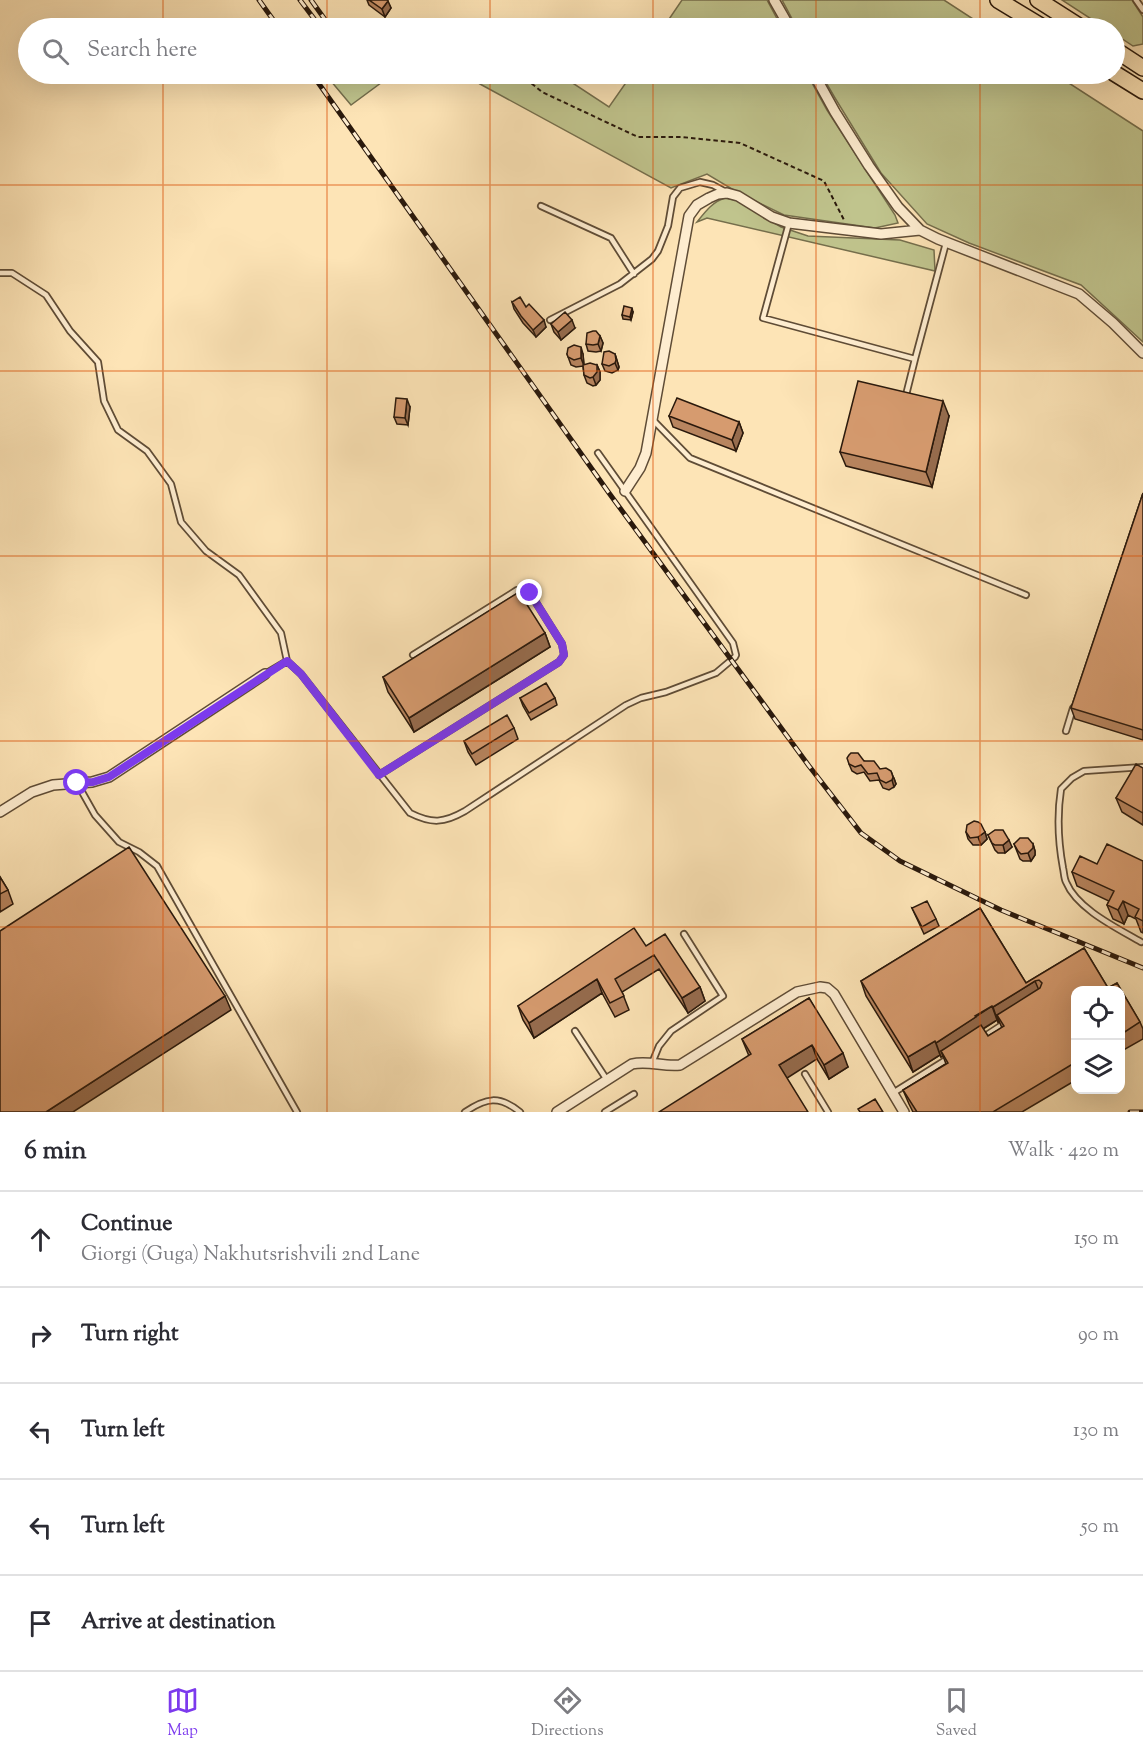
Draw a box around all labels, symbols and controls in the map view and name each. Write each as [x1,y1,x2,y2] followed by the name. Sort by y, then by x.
[18,18,1125,84] search box
[39,35,72,68] icon: search
[87,35,197,67] text: Search here
[516,579,542,605] route end
[63,769,89,795] route start
[1071,986,1125,1094] map controls
[1071,986,1125,1040] button: locate
[1071,1040,1125,1094] button: layers
[24,1133,87,1170] text: 6 min
[1008,1137,1119,1166] text: Walk · 420 m
[81,1209,172,1241] text: Continue
[24,1223,57,1256] icon: ahead
[1074,1225,1119,1254] text: 150 m
[81,1241,420,1270] text: Giorgi (Guga) Nakhutsrishvili 2nd Lane
[24,1319,57,1352] icon: right
[81,1319,178,1351] text: Turn right
[1078,1321,1119,1350] text: 90 m
[24,1415,57,1448] icon: left
[81,1415,164,1447] text: Turn left
[1073,1417,1119,1446] text: 130 m
[24,1511,57,1544] icon: left
[81,1511,164,1543] text: Turn left
[1081,1513,1119,1542] text: 50 m
[24,1607,57,1640] icon: arrive
[81,1607,276,1639] text: Arrive at destination
[166,1684,199,1743] tab: Map
[531,1684,604,1743] tab: Directions
[936,1684,977,1743] tab: Saved

